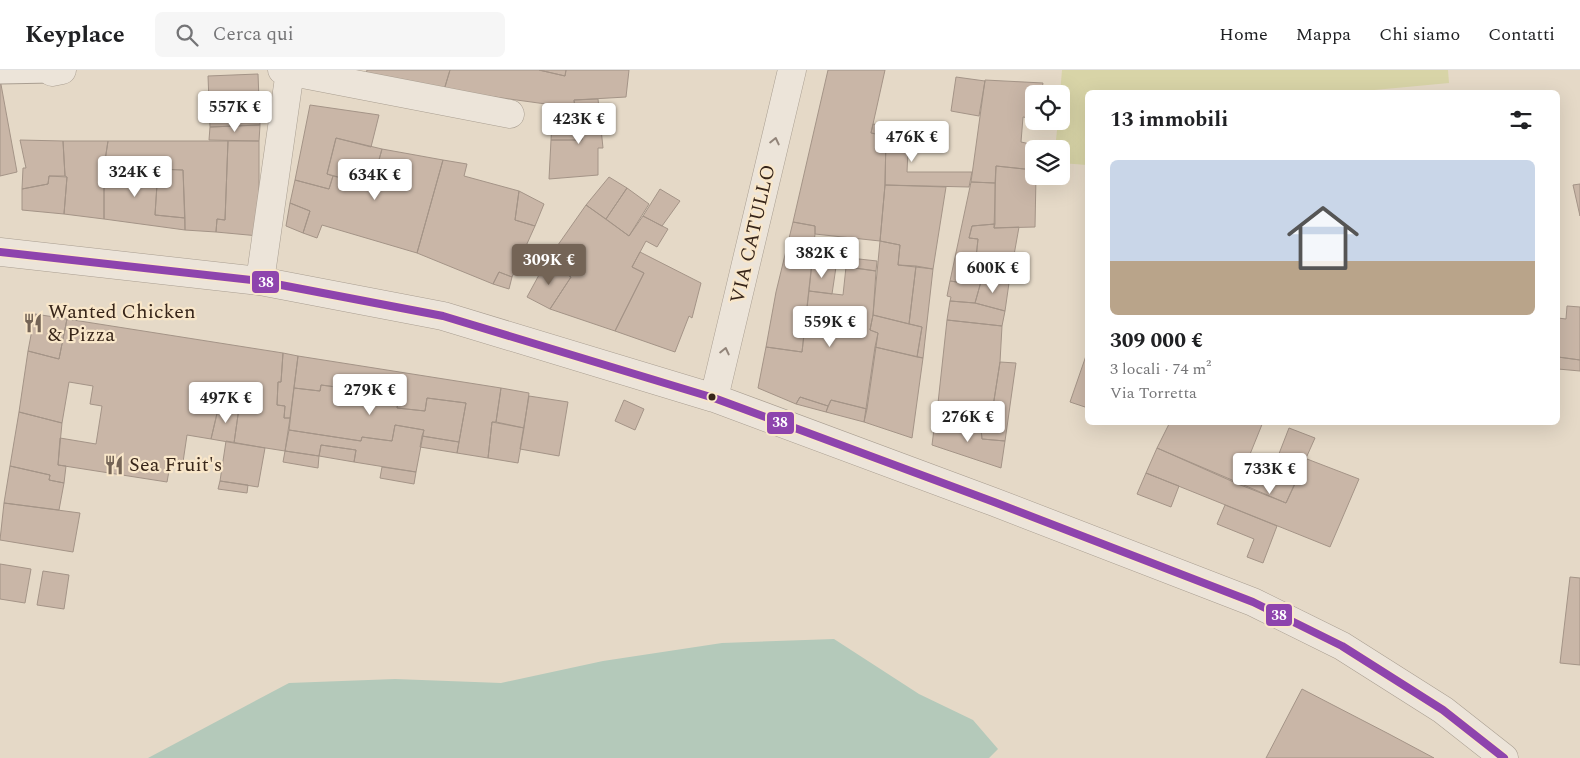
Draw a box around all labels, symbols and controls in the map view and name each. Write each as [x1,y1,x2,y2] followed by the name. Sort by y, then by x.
[155,12,505,57] search box
[25,17,125,53] text: Keyplace
[213,20,294,49] text: Cerca qui
[173,21,201,49] icon: search
[1219,21,1268,48] text: Home
[1296,21,1351,48] text: Mappa
[1379,21,1460,48] text: Chi siamo
[1488,21,1555,48] text: Contatti
[1025,85,1070,185] map controls
[1025,85,1070,130] button: locate
[194,90,276,133] pin: 557K €
[209,95,261,119] text: 557K €
[538,102,620,145] pin: 423K €
[1110,104,1228,136] text: 13 immobili
[1507,106,1535,134] icon: filters
[553,107,605,131] text: 423K €
[871,121,953,163] pin: 476K €
[886,125,938,149] text: 476K €
[769,137,780,146] one-way arrow
[1025,140,1070,185] button: layers
[94,156,176,198] pin: 324K €
[334,158,416,201] pin: 634K €
[109,160,161,184] text: 324K €
[722,161,784,307] street label: VIA CATULLO
[349,163,401,187] text: 634K €
[1278,193,1368,283] icon: home
[781,236,863,279] pin: 382K €
[796,241,848,265] text: 382K €
[508,244,590,286] pin: 309K €
[523,248,575,272] text: 309K €
[952,252,1034,294] pin: 600K €
[967,256,1019,280] text: 600K €
[251,270,280,294] line badge: 38
[258,272,274,293] text: 38
[48,297,196,350] place label: Wanted Chicken & Pizza
[789,306,871,348] pin: 559K €
[804,310,856,334] text: 559K €
[22,312,44,334] restaurant icon: Wanted Chicken & Pizza
[1110,325,1203,357] text: 309 000 €
[719,346,730,355] one-way arrow
[1110,357,1211,381] text: 3 locali · 74 m²
[329,374,411,416] pin: 279K €
[344,378,396,402] text: 279K €
[1110,381,1197,405] text: Via Torretta
[185,382,267,424] pin: 497K €
[200,386,252,410] text: 497K €
[707,392,717,402] unlabelled marker
[927,400,1009,443] pin: 276K €
[942,405,994,429] text: 276K €
[766,411,795,435] line badge: 38
[772,412,788,433] text: 38
[129,450,222,480] place label: Sea Fruit's
[1229,452,1311,495] pin: 733K €
[103,454,125,476] restaurant icon: Sea Fruit's
[1244,457,1296,481] text: 733K €
[1265,603,1293,627] line badge: 38
[1271,605,1287,626] text: 38

